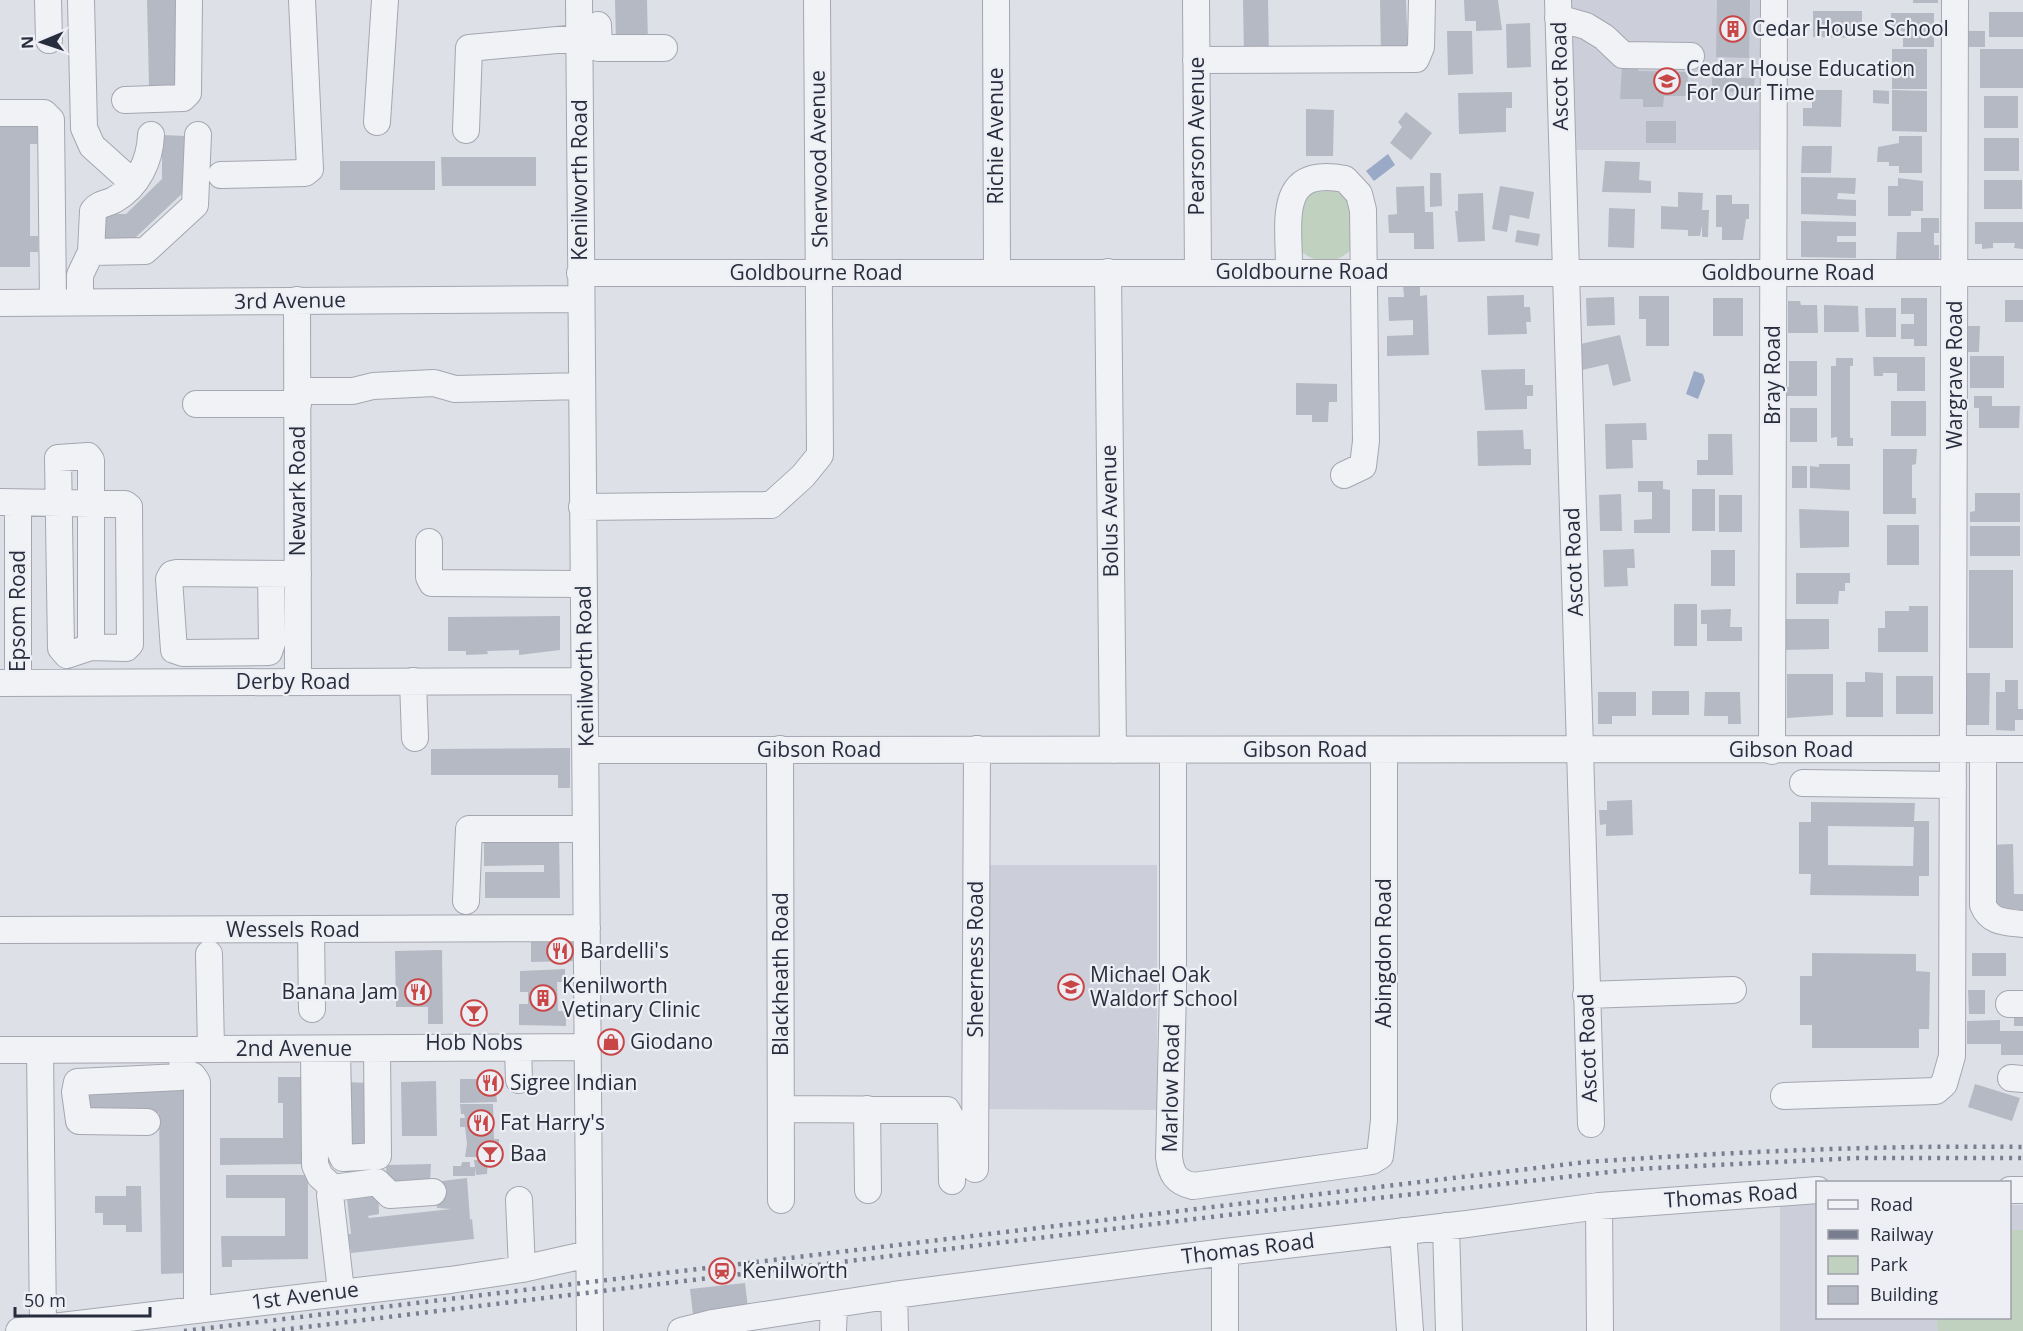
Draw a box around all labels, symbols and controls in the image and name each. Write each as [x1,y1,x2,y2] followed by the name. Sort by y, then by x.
[12,12,72,72] north arrow
[1718,14,1748,44] building icon: Cedar House School
[1752,14,1949,42] place label: Cedar House School
[1544,21,1574,131] street label: Ascot Road
[16,36,38,49] text: N
[1686,54,1915,106] place label: Cedar House Education For Our Time
[1182,57,1210,215] street label: Pearson Avenue
[1652,66,1682,96] school or university icon: Cedar House Education For Our Time
[981,68,1009,204] street label: Richie Avenue
[802,70,834,248] street label: Sherwood Avenue
[565,99,593,261] street label: Kenilworth Road
[1215,257,1389,285] street label: Goldbourne Road
[729,258,903,286] street label: Goldbourne Road
[1701,258,1875,286] street label: Goldbourne Road
[234,285,346,315] street label: 3rd Avenue
[1940,300,1968,450] street label: Wargrave Road
[1758,325,1786,425] street label: Bray Road
[283,426,311,556] street label: Newark Road
[1094,444,1124,578] street label: Bolus Avenue
[1557,507,1589,617] street label: Ascot Road
[3,550,31,672] street label: Epsom Road
[569,585,599,747] street label: Kenilworth Road
[236,667,350,695] street label: Derby Road
[757,735,881,763] street label: Gibson Road
[1243,735,1367,763] street label: Gibson Road
[1729,735,1853,763] street label: Gibson Road
[1369,878,1397,1028] street label: Abingdon Road
[961,881,989,1037] street label: Sheerness Road
[766,892,794,1056] street label: Blackheath Road
[226,915,360,943] street label: Wessels Road
[545,936,575,966] restaurant icon: Bardelli's
[580,936,669,964] place label: Bardelli's
[1090,960,1238,1012] place label: Michael Oak Waldorf School
[562,971,700,1023] place label: Kenilworth Vetinary Clinic
[1056,972,1086,1002] school or university icon: Michael Oak Waldorf School
[281,977,398,1005] place label: Banana Jam
[403,977,433,1007] restaurant icon: Banana Jam
[528,983,558,1013] building icon: Kenilworth Vetinary Clinic
[1571,993,1603,1103] street label: Ascot Road
[459,998,489,1028] bar icon: Hob Nobs
[1155,1023,1185,1153] street label: Marlow Road
[596,1027,626,1057] shop icon: Giodano
[630,1027,713,1055] place label: Giodano
[425,1028,523,1056] place label: Hob Nobs
[236,1034,352,1062] street label: 2nd Avenue
[475,1068,505,1098] restaurant icon: Sigree Indian
[510,1068,637,1096] place label: Sigree Indian
[466,1108,496,1138] restaurant icon: Fat Harry's
[500,1108,605,1136] place label: Fat Harry's
[475,1139,505,1169] bar icon: Baa
[510,1139,547,1167] place label: Baa
[1663,1176,1799,1214] street label: Thomas Road
[1816,1181,2011,1319] legend
[1870,1192,1913,1216] text: Road
[1870,1222,1934,1246] text: Railway
[1180,1226,1316,1270] street label: Thomas Road
[1870,1252,1908,1276] text: Park
[707,1256,737,1286] station icon: Kenilworth
[742,1256,848,1284] place label: Kenilworth
[250,1275,360,1315] street label: 1st Avenue
[15,1280,150,1318] scale bar
[1870,1282,1938,1306] text: Building
[24,1288,66,1312] text: 50 m

